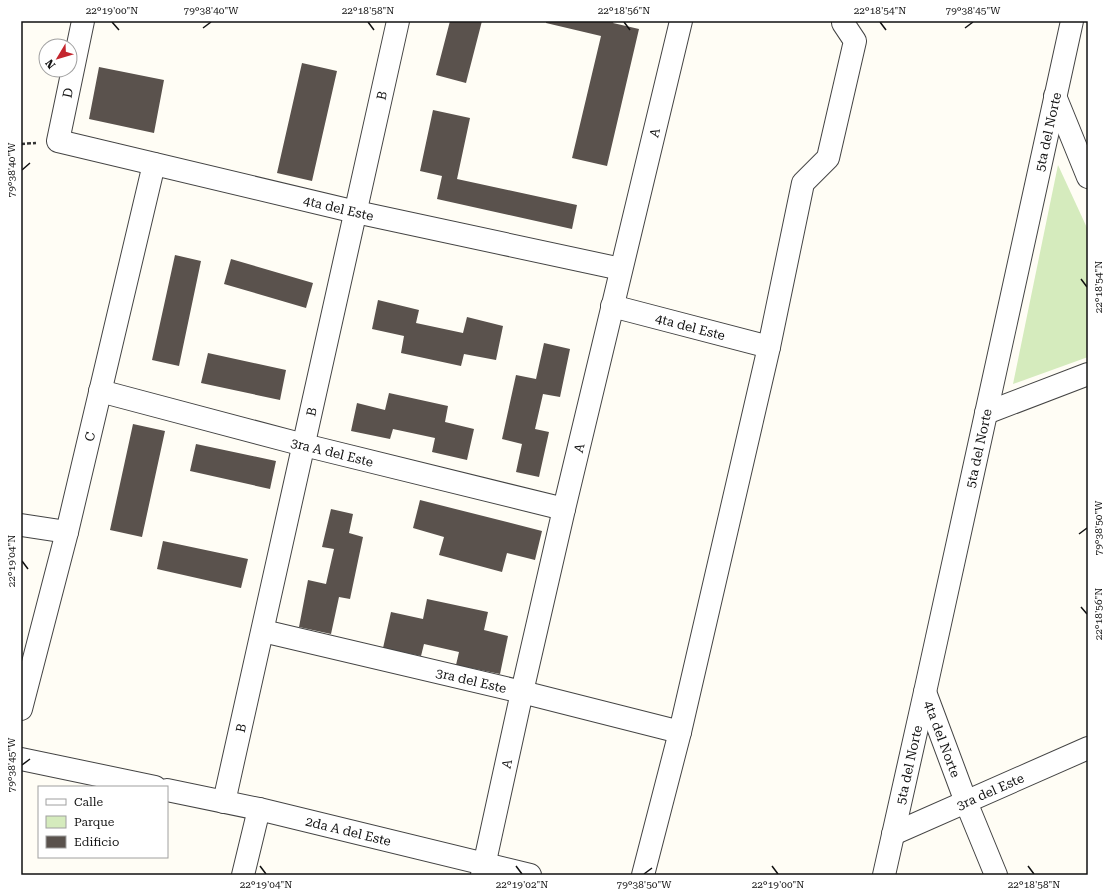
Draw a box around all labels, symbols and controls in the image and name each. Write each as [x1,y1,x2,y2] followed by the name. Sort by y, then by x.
[86,5,138,16] text: 22°19'00"N
[184,5,239,16] text: 79°38'40"W
[342,5,394,16] text: 22°18'58"N
[598,5,650,16] text: 22°18'56"N
[854,5,906,16] text: 22°18'54"N
[946,5,1001,16] text: 79°38'45"W
[38,38,78,78] north arrow
[42,56,58,71] text: N
[60,87,76,99] street label: D
[373,89,390,101] street label: B
[1032,91,1064,173] street label: 5ta del Norte
[646,127,663,139] street label: A
[6,142,17,197] text: 79°38'40"W
[302,192,375,223] street label: 4ta del Este
[1093,261,1104,313] text: 22°18'54"N
[654,310,727,343] street label: 4ta del Este
[303,405,319,417] street label: B
[962,407,994,489] street label: 5ta del Norte
[81,430,98,443] street label: C
[289,434,375,469] street label: 3ra A del Este
[570,442,587,454] street label: A
[1093,500,1104,555] text: 79°38'50"W
[6,535,17,587] text: 22°19'04"N
[1093,588,1104,640] text: 22°18'56"N
[435,664,508,696] street label: 3ra del Este
[921,698,964,779] street label: 4ta del Norte
[232,722,249,734] street label: B
[893,724,925,806] street label: 5ta del Norte
[6,737,17,792] text: 79°38'45"W
[498,758,515,770] street label: A
[954,770,1026,813] street label: 3ra del Este
[38,786,168,858] legend
[74,795,104,809] text: Calle
[304,813,393,848] street label: 2da A del Este
[74,815,115,829] text: Parque
[74,835,119,849] text: Edificio
[240,879,292,890] text: 22°19'04"N
[496,879,548,890] text: 22°19'02"N
[617,879,672,890] text: 79°38'50"W
[752,879,804,890] text: 22°19'00"N
[1008,879,1060,890] text: 22°18'58"N

